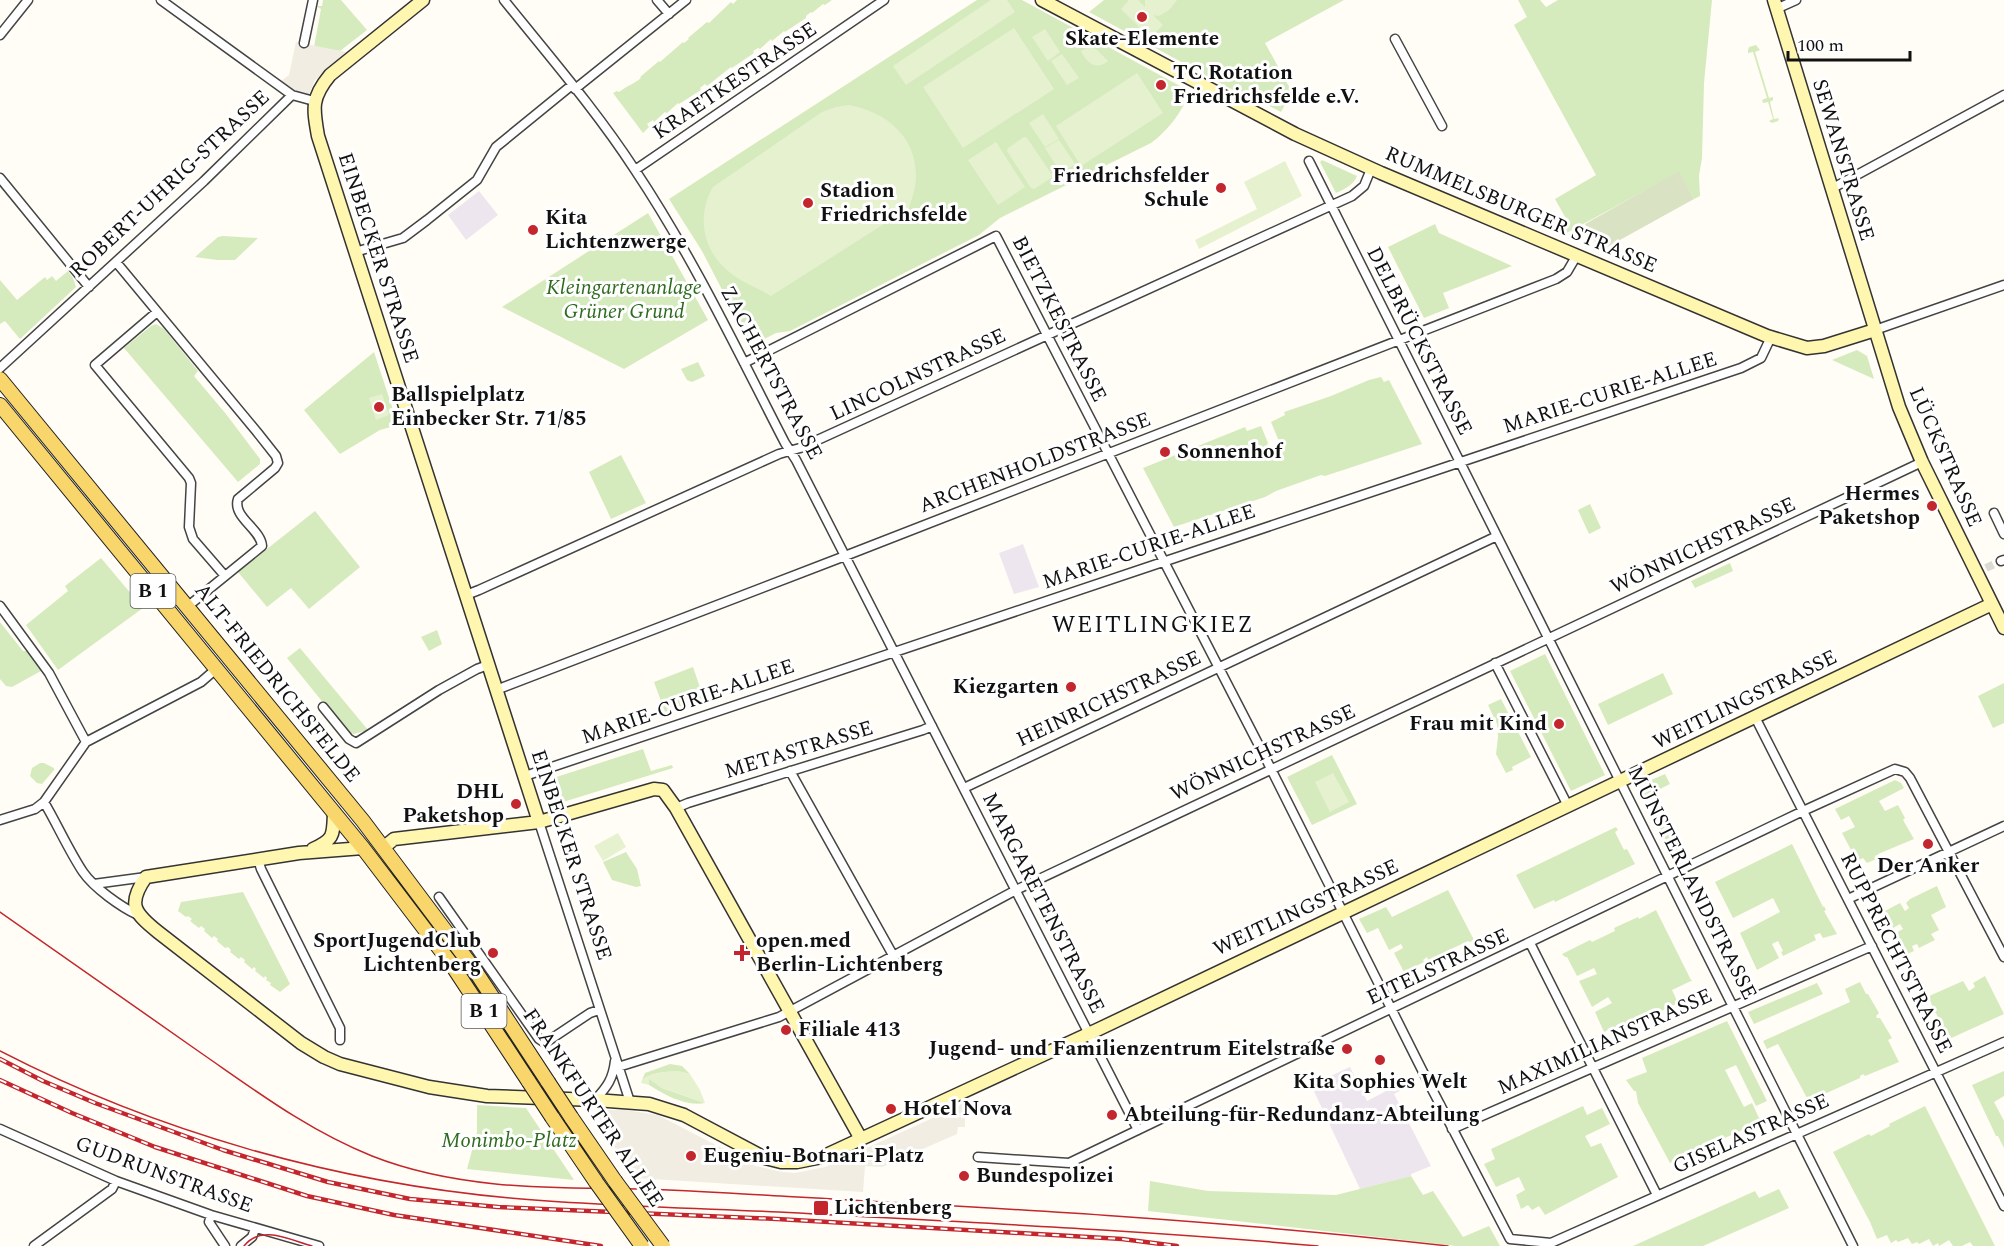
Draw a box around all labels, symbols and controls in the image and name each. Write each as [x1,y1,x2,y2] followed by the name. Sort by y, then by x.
[1135,10,1149,24] marker: Skate-Elemente
[646,14,824,148] street label: KRAETKESTRASSE
[1065,23,1219,55] place label: Skate-Elemente
[1788,24,1910,62] scale bar
[1797,32,1844,59] text: 100 m
[1173,57,1359,113] place label: TC Rotation Friedrichsfelde e.V.
[1803,75,1883,245] street label: SEWANSTRASSE
[1154,78,1168,92] marker: TC Rotation Friedrichsfelde e.V.
[63,82,277,286] street label: ROBERT-UHRIG-STRASSE
[1380,138,1662,282] street label: RUMMELSBURGER STRASSE
[329,148,427,368] street label: EINBECKER STRASSE
[1053,160,1209,216] place label: Friedrichsfelder Schule
[820,175,968,231] place label: Stadion Friedrichsfelde
[1214,181,1228,195] marker: Friedrichsfelder Schule
[801,196,815,210] marker: Stadion Friedrichsfelde
[545,202,687,258] place label: Kita Lichtenzwerge
[526,223,540,237] marker: Kita Lichtenzwerge
[1003,230,1115,408] street label: BIETZKESTRASSE
[1357,241,1481,441] street label: DELBRÜCKSTRASSE
[546,272,702,328] park label: Kleingartenanlage Grüner Grund
[711,280,831,466] street label: ZACHERTSTRASSE
[825,320,1011,430] street label: LINCOLNSTRASSE
[1499,343,1721,443] street label: MARIE-CURIE-ALLEE
[391,379,587,435] place label: Ballspielplatz Einbecker Str. 71/85
[1900,382,1990,532] street label: LÜCKSTRASSE
[372,400,386,414] marker: Ballspielplatz Einbecker Str. 71/85
[914,404,1156,522] street label: ARCHENHOLDSTRASSE
[1177,436,1283,468] place label: Sonnenhof
[1158,445,1172,459] marker: Sonnenhof
[1818,478,1920,534] place label: Hermes Paketshop
[1605,489,1801,603] street label: WÖNNICHSTRASSE
[1038,495,1260,599] street label: MARIE-CURIE-ALLEE
[1925,499,1939,513] marker: Hermes Paketshop
[130,574,176,608] road number: B 1
[186,576,368,790] street label: ALT-FRIEDRICHSFELDE
[1052,607,1254,643] district label: WEITLINGKIEZ
[1647,641,1843,759] street label: WEITLINGSTRASSE
[1011,642,1207,756] street label: HEINRICHSTRASSE
[577,650,799,754] street label: MARIE-CURIE-ALLEE
[953,671,1059,703] place label: Kiezgarten
[1064,680,1078,694] marker: Kiezgarten
[1165,696,1361,810] street label: WÖNNICHSTRASSE
[1409,708,1547,740] place label: Frau mit Kind
[721,712,877,788] street label: METASTRASSE
[1552,717,1566,731] marker: Frau mit Kind
[522,745,620,965] street label: EINBECKER STRASSE
[1619,760,1765,1006] street label: MÜNSTERLANDSTRASSE
[402,776,504,832] place label: DHL Paketshop
[973,787,1113,1019] street label: MARGARETENSTRASSE
[509,797,523,811] marker: DHL Paketshop
[1921,837,1935,851] marker: Der Anker
[1831,847,1961,1059] street label: RUPPRECHTSTRASSE
[1877,850,1979,882] place label: Der Anker
[1208,851,1404,965] street label: WEITLINGSTRASSE
[1361,920,1515,1014] street label: EITELSTRASSE
[313,925,481,981] place label: SportJugendClub Lichtenberg
[756,925,943,981] place label: open.med Berlin-Lichtenberg
[733,944,751,962] marker: open.med Berlin-Lichtenberg
[486,946,500,960] marker: SportJugendClub Lichtenberg
[1492,980,1718,1104] street label: MAXIMILIANSTRASSE
[462,994,506,1028] road number: B 1
[514,1002,672,1214] street label: FRANKFURTER ALLEE
[798,1014,901,1046] place label: Filiale 413
[779,1023,793,1037] marker: Filiale 413
[929,1033,1335,1065] place label: Jugend- und Familienzentrum Eitelstraße
[1340,1042,1354,1056] marker: Jugend- und Familienzentrum Eitelstraße
[1373,1053,1387,1067] marker: Kita Sophies Welt
[1293,1066,1467,1098] place label: Kita Sophies Welt
[1667,1085,1835,1183] street label: GISELASTRASSE
[903,1093,1012,1125] place label: Hotel Nova
[1124,1099,1480,1131] place label: Abteilung-für-Redundanz-Abteilung
[884,1102,898,1116] marker: Hotel Nova
[1105,1108,1119,1122] marker: Abteilung-für-Redundanz-Abteilung
[441,1125,577,1157] park label: Monimbo-Platz
[71,1128,257,1222] street label: GUDRUNSTRASSE
[703,1140,924,1172] place label: Eugeniu-Botnari-Platz
[684,1149,698,1163] marker: Eugeniu-Botnari-Platz
[976,1160,1114,1192] place label: Bundespolizei
[957,1169,971,1183] marker: Bundespolizei
[834,1192,952,1224] place label: Lichtenberg
[812,1199,830,1217] marker: Lichtenberg

